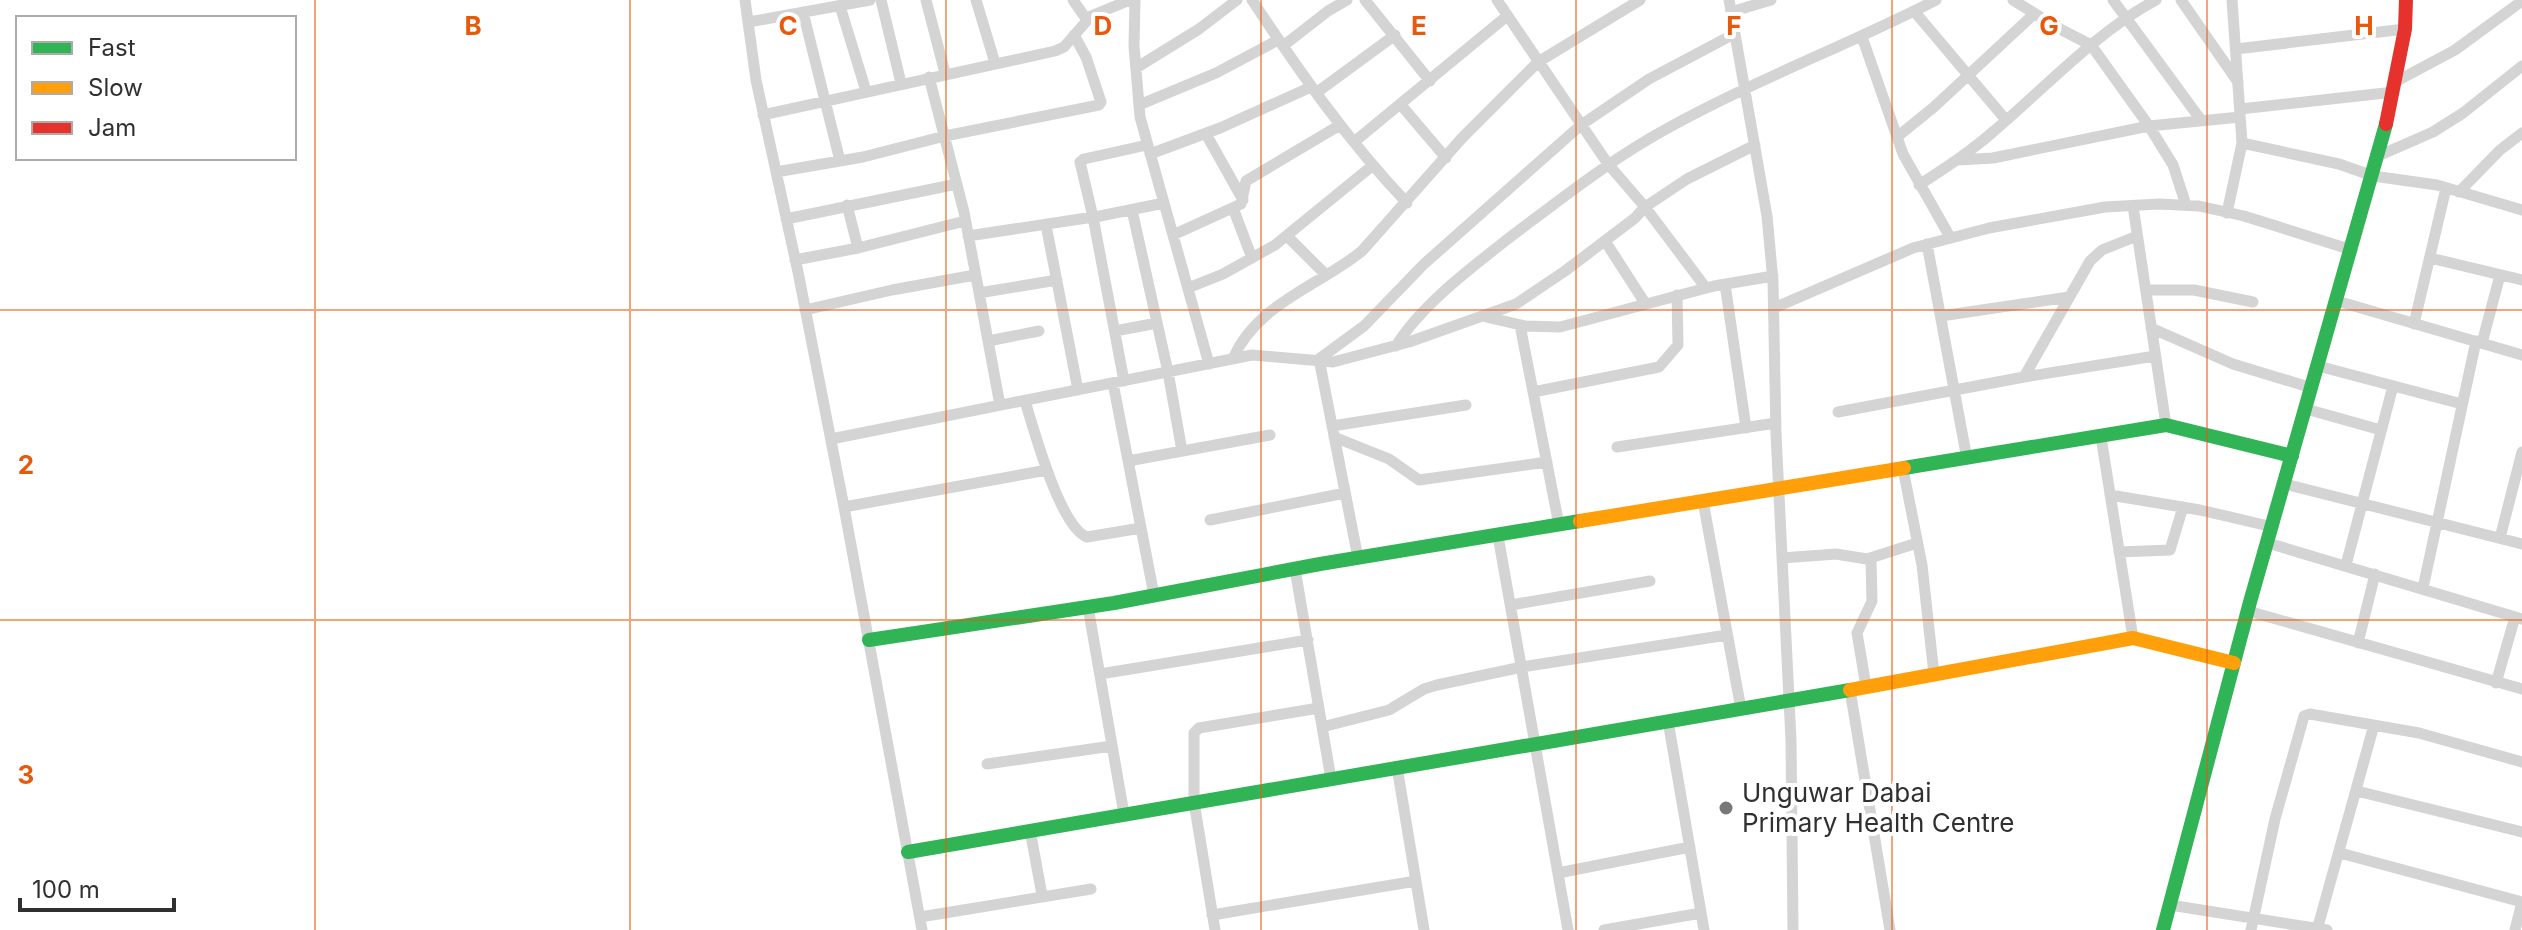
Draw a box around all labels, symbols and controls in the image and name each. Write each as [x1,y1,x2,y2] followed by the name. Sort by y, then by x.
[464,10,482,41] text: B
[778,10,798,41] text: C
[1094,10,1112,41] text: D
[1411,10,1427,41] text: E
[1726,10,1742,41] text: F
[2039,10,2059,41] text: G
[2354,10,2374,41] text: H
[16,16,296,160] legend
[88,33,136,62] text: Fast
[88,73,143,102] text: Slow
[88,113,136,142] text: Jam
[18,449,34,480] text: 2
[18,759,34,790] text: 3
[1742,777,2014,838] place label: Unguwar Dabai Primary Health Centre
[1717,799,1735,817] marker: Unguwar Dabai Primary Health Centre
[20,862,174,912] scale bar
[32,875,100,904] text: 100 m

